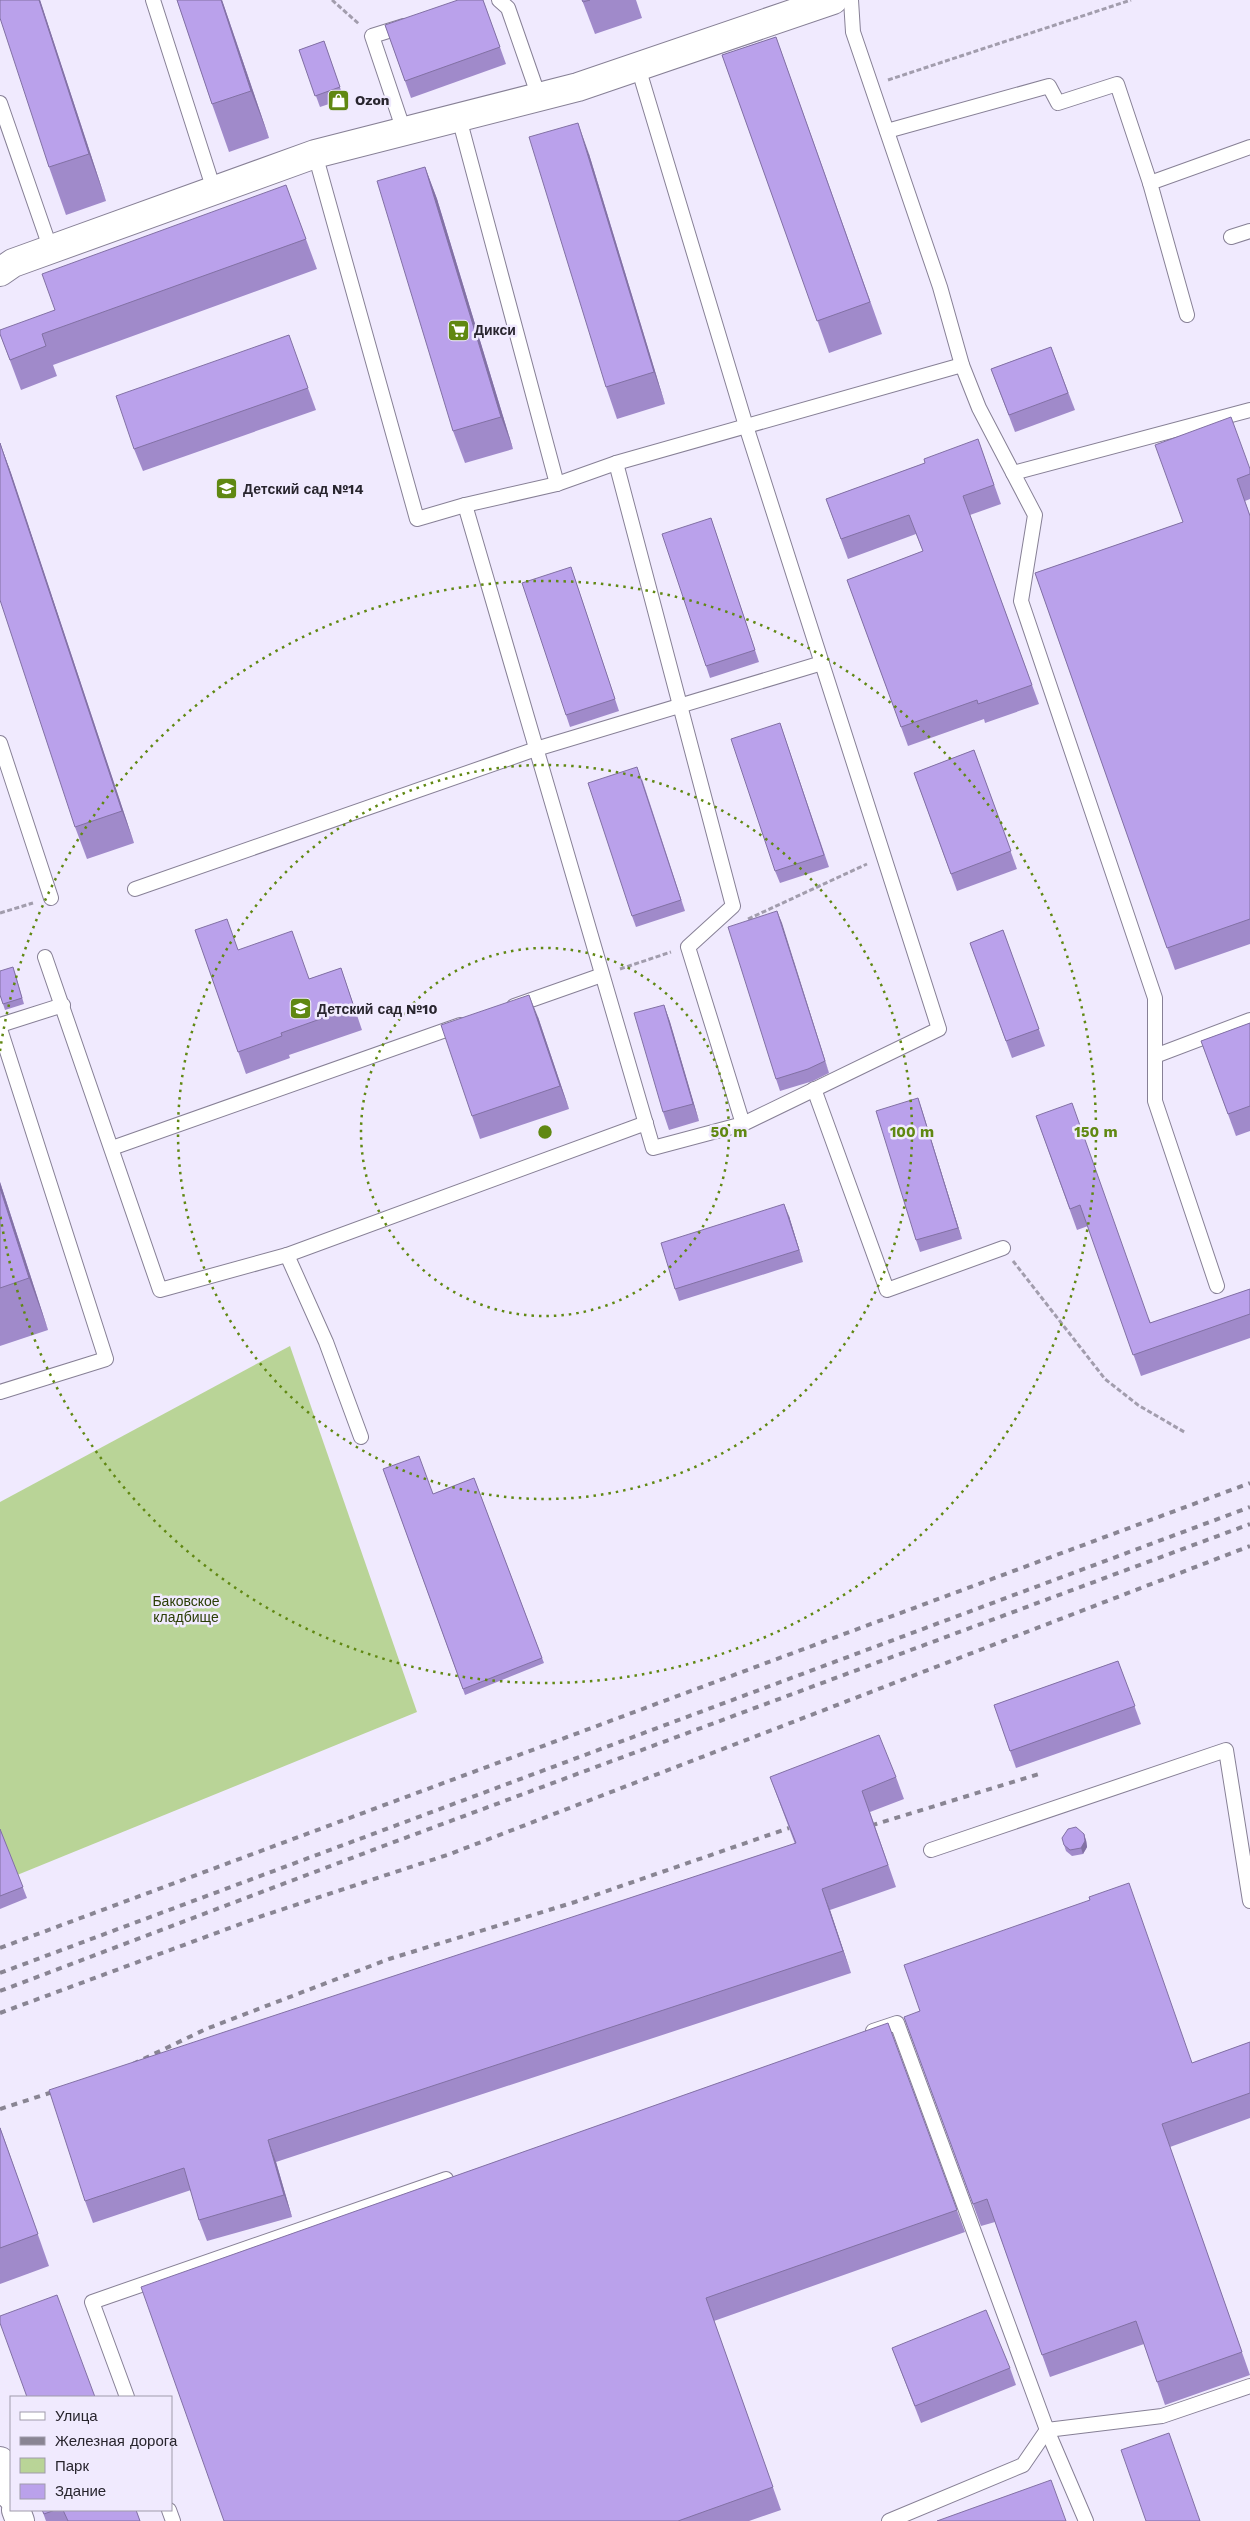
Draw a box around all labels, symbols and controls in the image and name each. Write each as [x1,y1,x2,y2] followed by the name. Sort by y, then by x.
[327,88,351,112] shop icon: Ozon
[355,92,390,108] place label: Ozon
[446,318,470,342] supermarket icon: Дикси
[474,322,516,338] place label: Дикси
[215,477,239,501] school or university icon: Детский сад №14
[243,481,363,497] place label: Детский сад №14
[289,997,313,1021] school or university icon: Детский сад №10
[317,1001,437,1017] place label: Детский сад №10
[536,1123,554,1141] centre of rings
[711,1123,747,1141] text: 50 m
[890,1123,934,1141] text: 100 m
[1074,1123,1118,1141] text: 150 m
[152,1593,220,1625] park label: Баковское кладбище
[10,2396,172,2511] legend
[55,2407,98,2425] text: Улица
[55,2432,178,2450] text: Железная дорога
[55,2457,89,2475] text: Парк
[55,2482,106,2500] text: Здание

